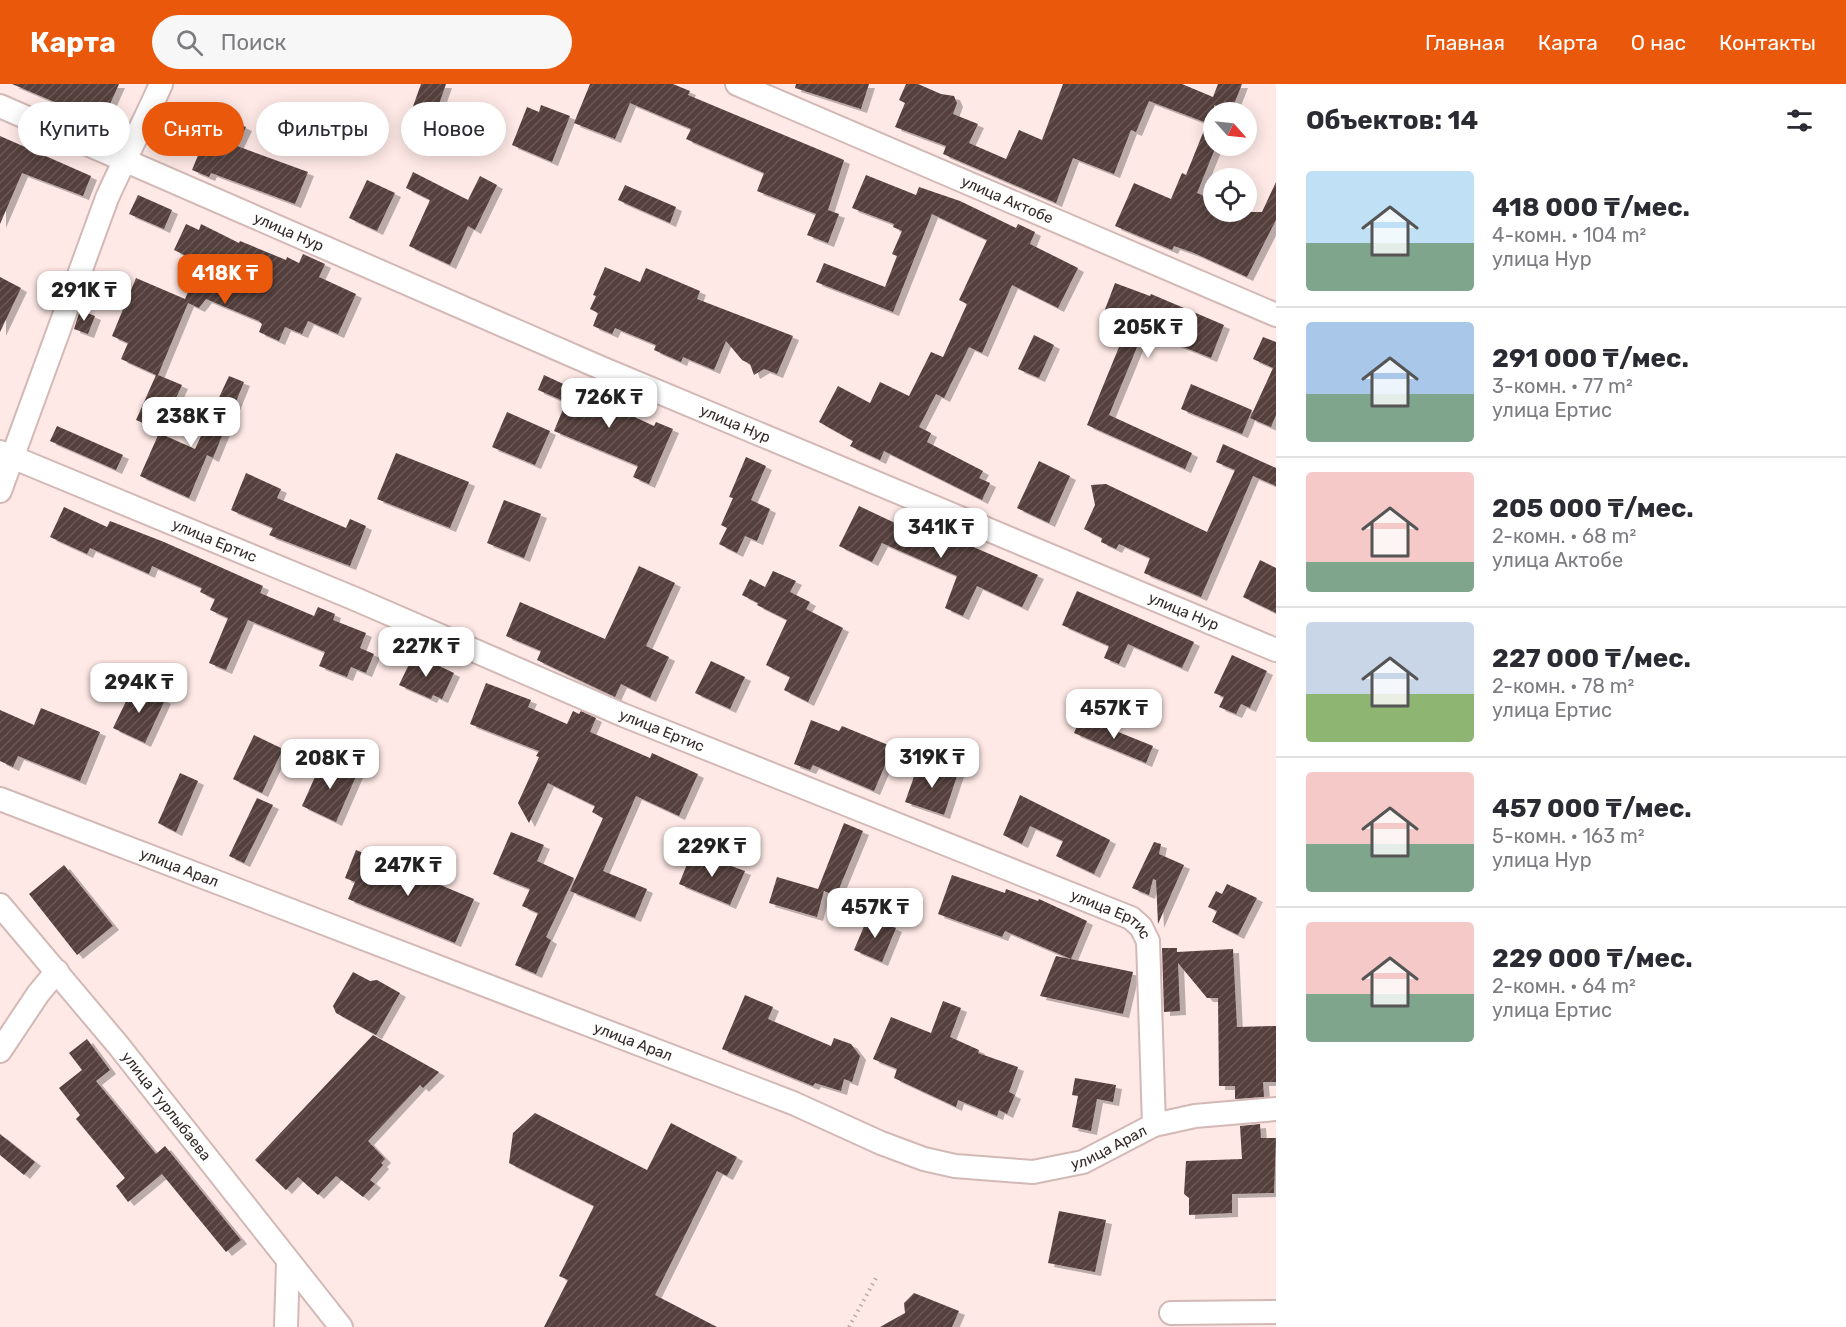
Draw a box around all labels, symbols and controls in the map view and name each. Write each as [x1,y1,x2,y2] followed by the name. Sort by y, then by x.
[152,15,572,69] search box
[30,26,116,59] text: Карта
[173,26,206,59] icon: search
[221,29,286,56] text: Поиск
[1425,30,1505,55] text: Главная
[1538,30,1598,55] text: Карта
[1631,30,1686,55] text: О нас
[1719,30,1816,55] text: Контакты
[18,102,130,156] chip: Купить
[142,102,244,156] chip: Снять
[256,102,389,156] chip: Фильтры
[401,102,506,156] chip: Новое
[1203,102,1257,156] north arrow
[1203,102,1257,222] map controls
[1783,104,1816,137] icon: filters
[1306,105,1478,136] text: Объектов: 14
[1203,168,1257,222] button: locate
[958,172,1056,227] street label: улица Актобе
[1492,192,1690,223] text: 418 000 ₸/мес.
[1354,195,1426,267] icon: home
[251,209,327,255] street label: улица Нур
[1492,223,1646,247] text: 4-комн. · 104 m²
[1492,247,1592,271] text: улица Нур
[176,254,274,305] pin: 418K ₸
[192,261,258,285] text: 418K ₸
[35,271,133,322] pin: 291K ₸
[51,278,117,302] text: 291K ₸
[1099,308,1197,359] pin: 205K ₸
[1113,315,1183,339] text: 205K ₸
[1492,343,1689,374] text: 291 000 ₸/мес.
[1354,346,1426,418] icon: home
[1492,374,1633,398] text: 3-комн. · 77 m²
[560,378,658,429] pin: 726K ₸
[575,385,643,409] text: 726K ₸
[142,397,240,448] pin: 238K ₸
[1492,398,1612,422] text: улица Ертис
[697,401,773,447] street label: улица Нур
[156,404,226,428] text: 238K ₸
[1492,493,1694,524] text: 205 000 ₸/мес.
[1354,496,1426,568] icon: home
[892,508,990,559] pin: 341K ₸
[169,515,259,566] street label: улица Ертис
[908,515,974,539] text: 341K ₸
[1492,524,1636,548] text: 2-комн. · 68 m²
[1492,548,1623,572] text: улица Актобе
[1146,589,1222,634] street label: улица Нур
[377,627,475,678] pin: 227K ₸
[392,634,460,658] text: 227K ₸
[1492,643,1691,674] text: 227 000 ₸/мес.
[1354,646,1426,718] icon: home
[90,663,188,714] pin: 294K ₸
[104,670,174,694] text: 294K ₸
[1492,674,1634,698] text: 2-комн. · 78 m²
[1065,689,1163,740] pin: 457K ₸
[1080,696,1148,720] text: 457K ₸
[1492,698,1612,722] text: улица Ертис
[617,705,707,756] street label: улица Ертис
[883,738,981,789] pin: 319K ₸
[281,739,379,790] pin: 208K ₸
[899,745,965,769] text: 319K ₸
[295,746,365,770] text: 208K ₸
[1492,793,1692,824] text: 457 000 ₸/мес.
[1354,796,1426,868] icon: home
[1492,824,1645,848] text: 5-комн. · 163 m²
[663,827,761,878] pin: 229K ₸
[678,834,746,858] text: 229K ₸
[137,844,221,891] street label: улица Арал
[359,846,457,897] pin: 247K ₸
[1492,848,1592,872] text: улица Нур
[374,853,442,877] text: 247K ₸
[1068,886,1155,942] street label: улица Ертис
[826,888,924,939] pin: 457K ₸
[841,895,909,919] text: 457K ₸
[1492,943,1693,974] text: 229 000 ₸/мес.
[1354,946,1426,1018] icon: home
[1492,974,1636,998] text: 2-комн. · 64 m²
[1492,998,1612,1022] text: улица Ертис
[591,1018,675,1065] street label: улица Арал
[118,1048,215,1164] street label: улица Турлыбаева
[1069,1121,1150,1173] street label: улица Арал

